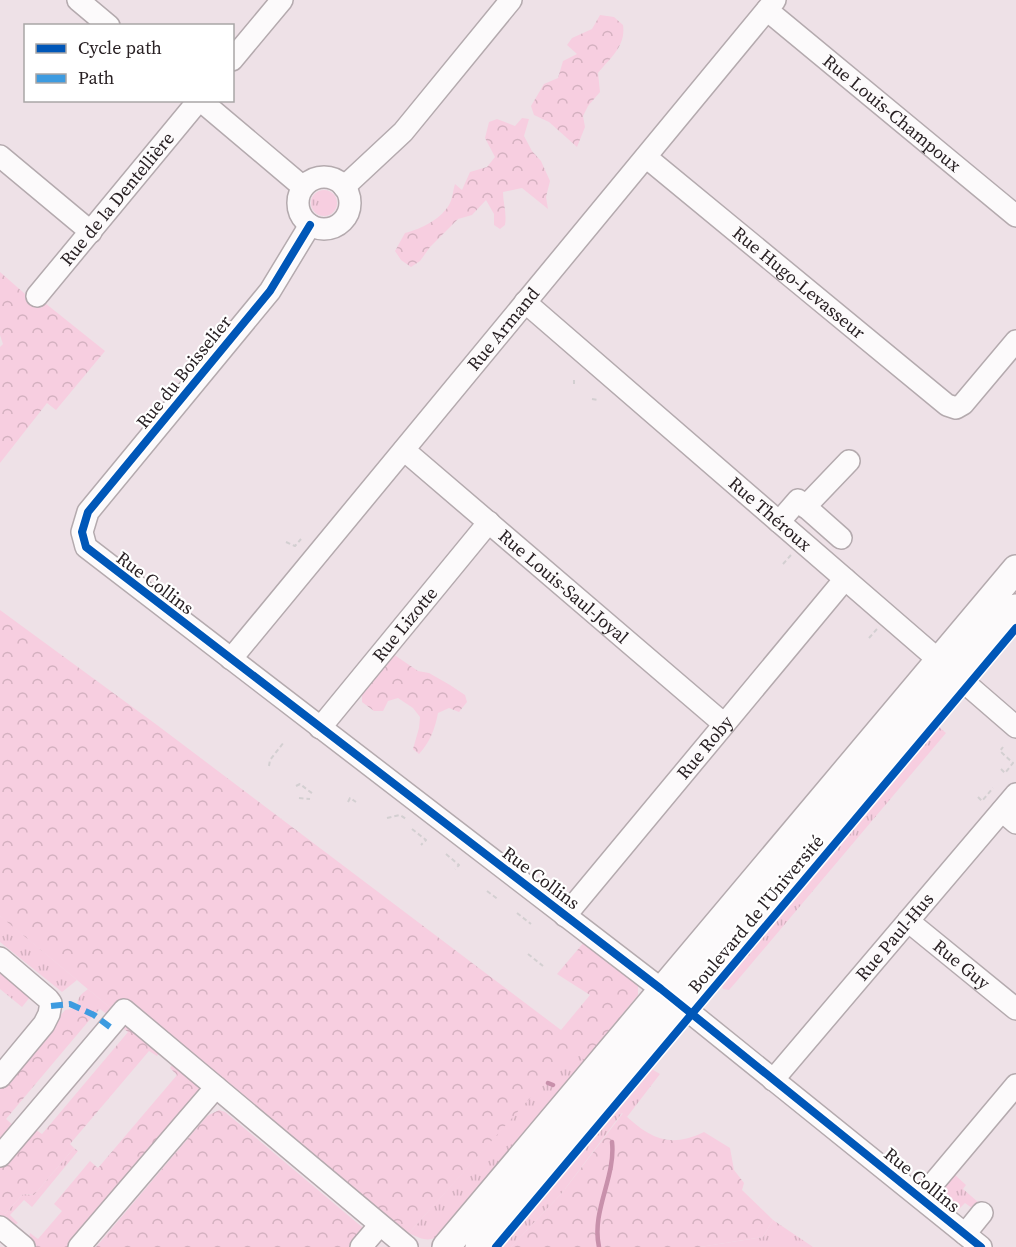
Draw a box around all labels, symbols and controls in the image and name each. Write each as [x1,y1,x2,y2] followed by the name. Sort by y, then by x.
[24,24,234,102] legend
[78,35,162,60] text: Cycle path
[818,48,967,178] street label: Rue Louis-Champoux
[78,65,115,90] text: Path
[54,126,180,271] street label: Rue de la Dentellière
[728,220,871,345] street label: Rue Hugo-Levasseur
[461,282,545,376] street label: Rue Armand
[130,310,237,433] street label: Rue du Boisselier
[723,471,818,557] street label: Rue Théroux
[493,523,634,649] street label: Rue Louis-Saul-Joyal
[111,545,199,620] street label: Rue Collins
[366,581,443,667] street label: Rue Lizotte
[671,709,739,784] street label: Rue Roby
[682,829,829,998] street label: Boulevard de l'Université
[497,840,585,915] street label: Rue Collins
[850,887,939,986] street label: Rue Paul-Hus
[928,933,996,996] street label: Rue Guy
[879,1141,966,1218] street label: Rue Collins

